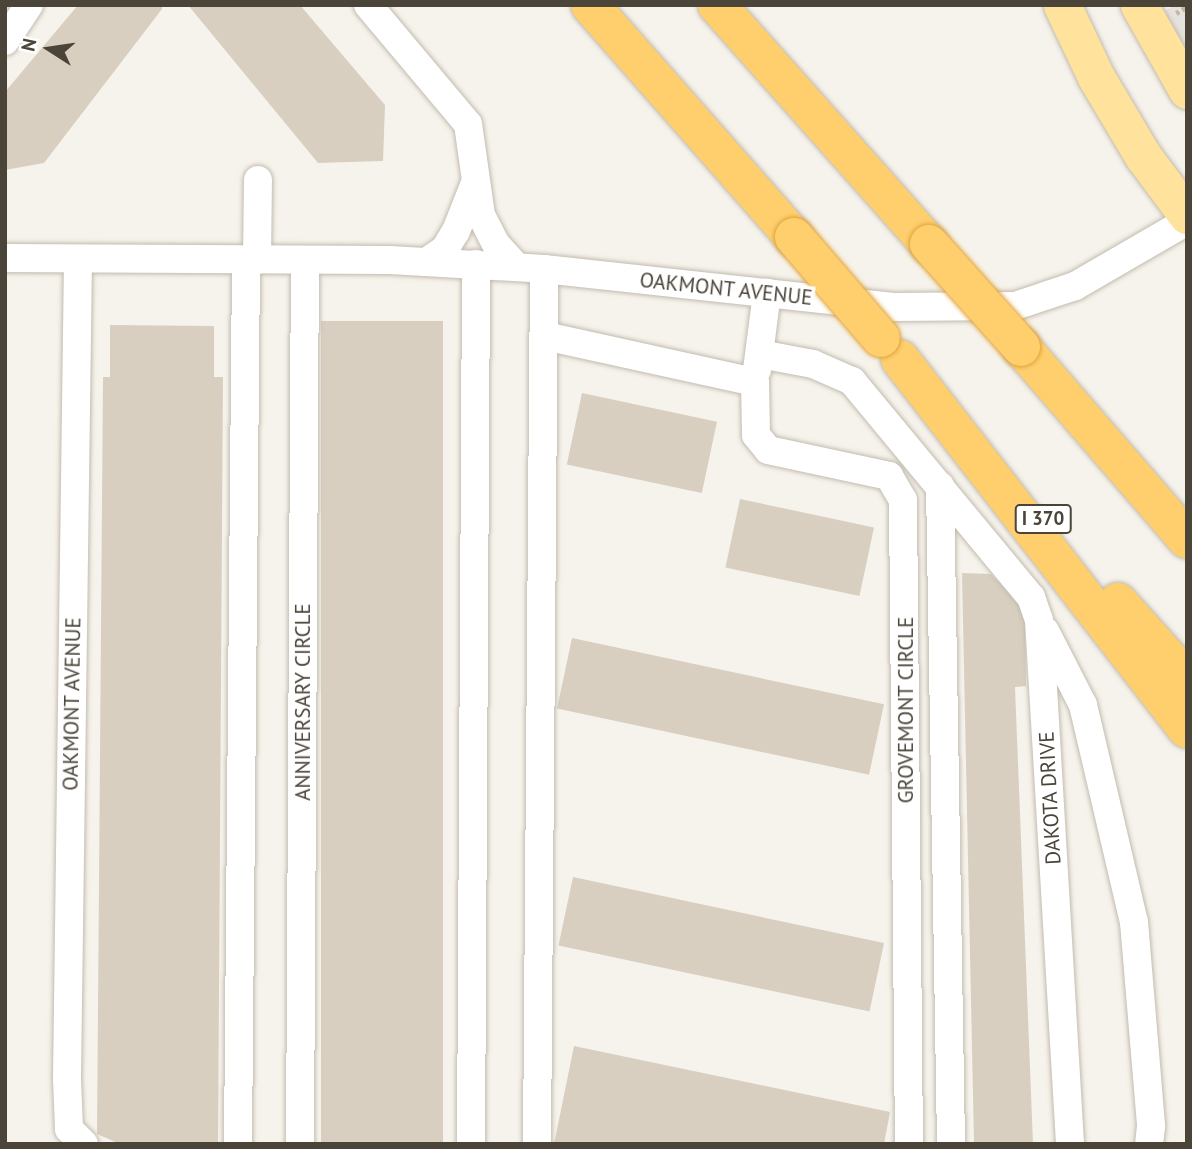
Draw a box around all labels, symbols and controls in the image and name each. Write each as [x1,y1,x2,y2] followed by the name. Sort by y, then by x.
[14,14,84,84] north arrow
[15,36,41,53] text: N
[638,267,814,311] street label: OAKMONT AVENUE
[1013,504,1073,534] road number: I 370
[290,603,316,801] street label: ANNIVERSARY CIRCLE
[58,616,86,792] street label: OAKMONT AVENUE
[893,616,919,804] street label: GROVEMONT CIRCLE
[1034,730,1066,866] street label: DAKOTA DRIVE

